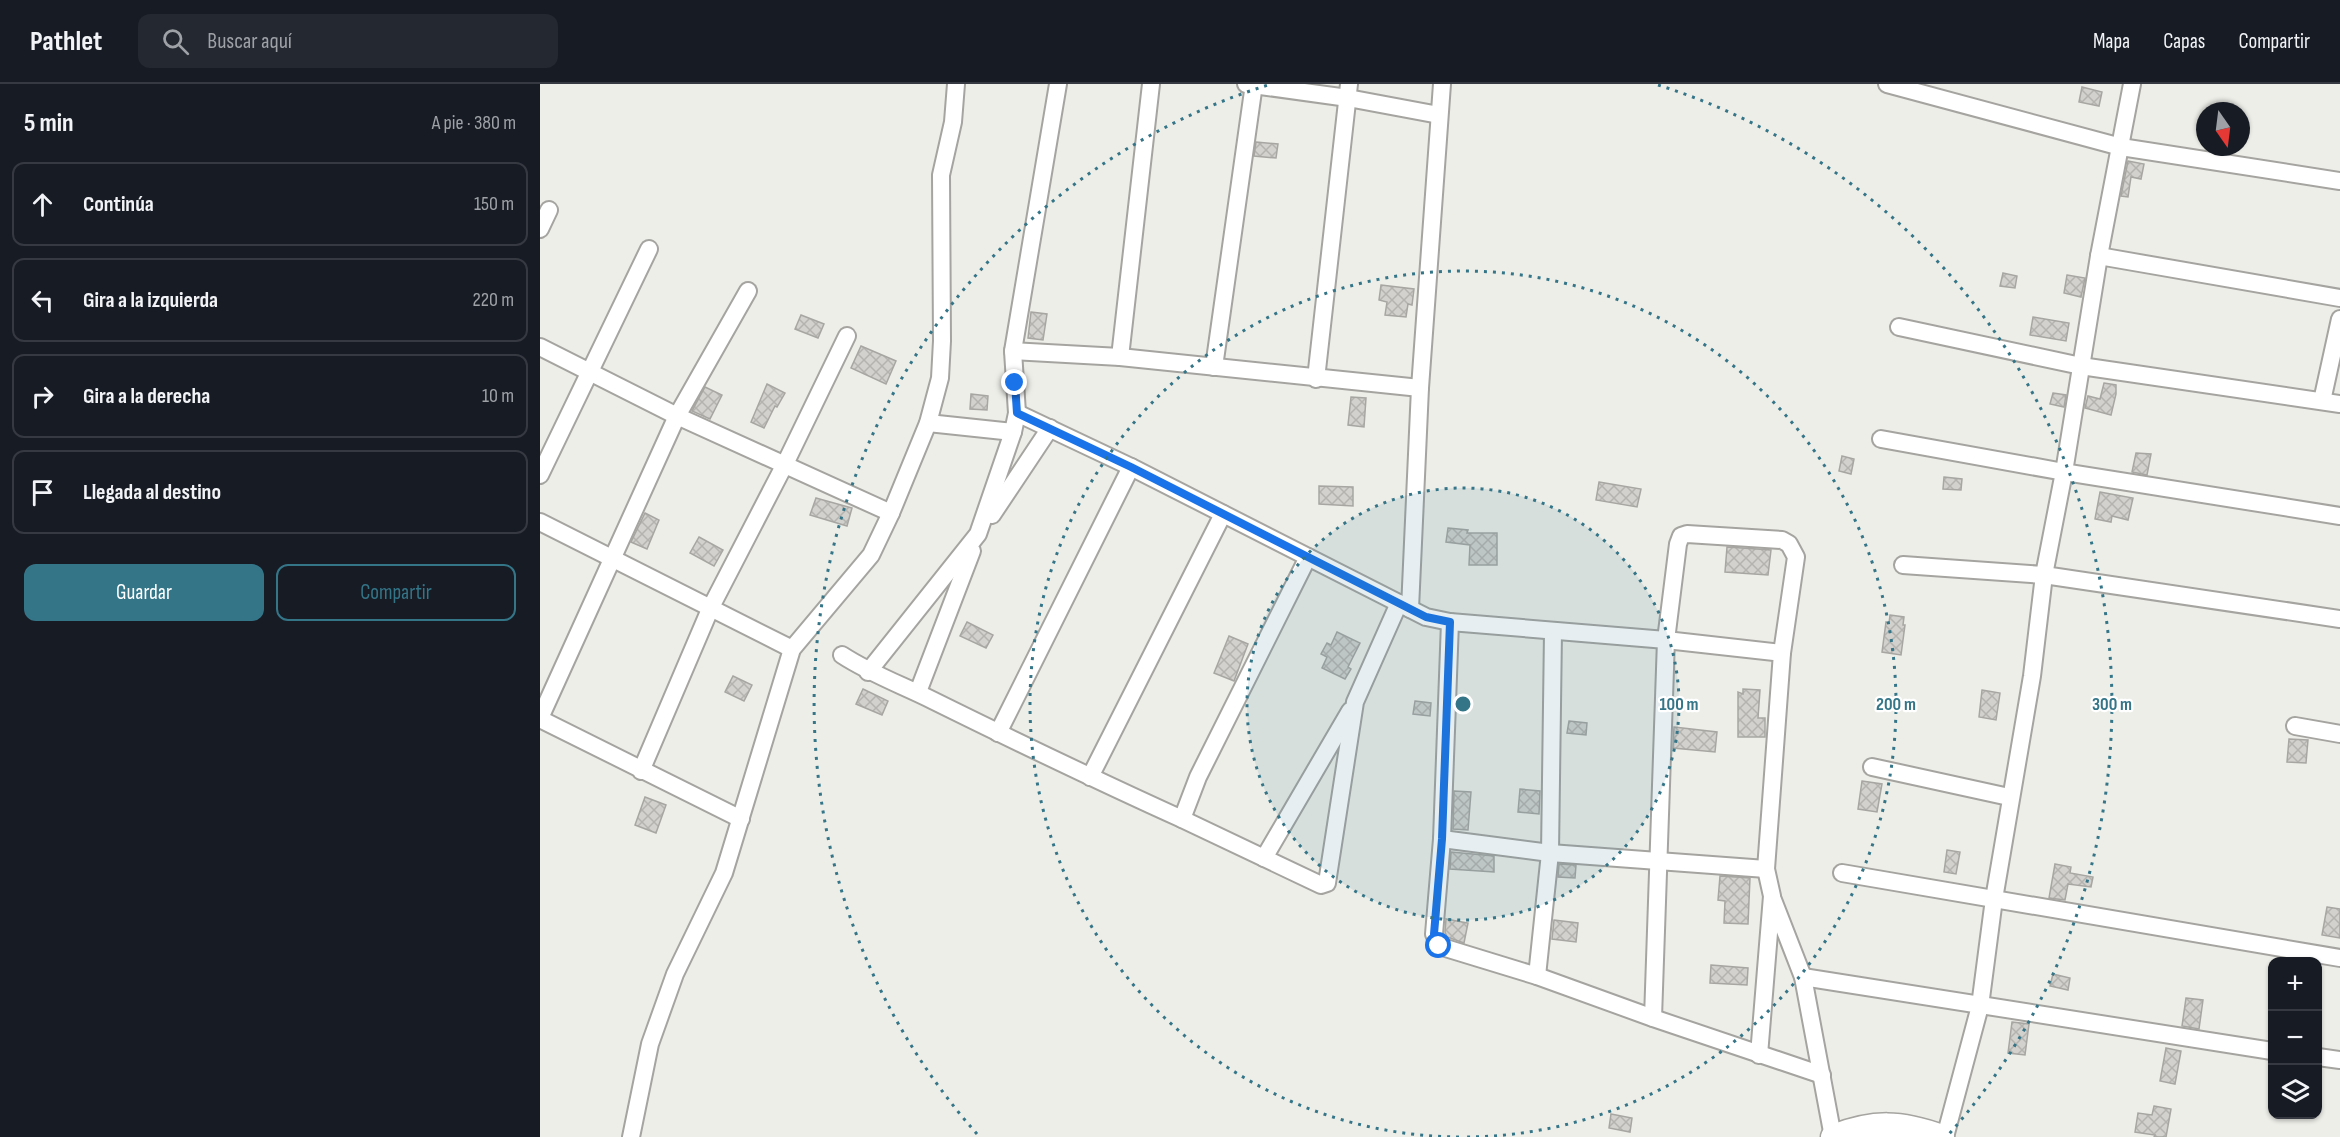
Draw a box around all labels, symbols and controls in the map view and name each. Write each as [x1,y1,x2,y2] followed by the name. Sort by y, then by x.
[138,14,558,68] search box
[30,25,102,58] text: Pathlet
[159,25,192,58] icon: search
[207,28,292,55] text: Buscar aquí
[2093,29,2130,54] text: Mapa
[2163,29,2205,54] text: Capas
[2238,29,2310,54] text: Compartir
[2196,102,2250,156] north arrow
[24,108,74,139] text: 5 min
[432,111,516,135] text: A pie · 380 m
[26,188,59,221] icon: ahead
[83,191,154,218] text: Continúa
[474,192,514,216] text: 150 m
[26,284,59,317] icon: left
[83,287,218,314] text: Gira a la izquierda
[473,288,514,312] text: 220 m
[1001,369,1027,395] route end
[26,380,59,413] icon: right
[83,383,210,410] text: Gira a la derecha
[482,384,514,408] text: 10 m
[26,476,59,509] icon: arrive
[83,479,221,506] text: Llegada al destino
[24,564,264,621] button: Guardar
[276,564,516,621] button: Compartir
[1453,694,1473,714] centre of rings
[1660,694,1699,715] text: 100 m
[1876,694,1916,715] text: 200 m
[2092,694,2132,715] text: 300 m
[1425,932,1451,958] route start
[2268,957,2322,1119] map controls
[2268,957,2322,1011] button: +
[2268,1011,2322,1065] button: −
[2268,1065,2322,1119] button: layers

